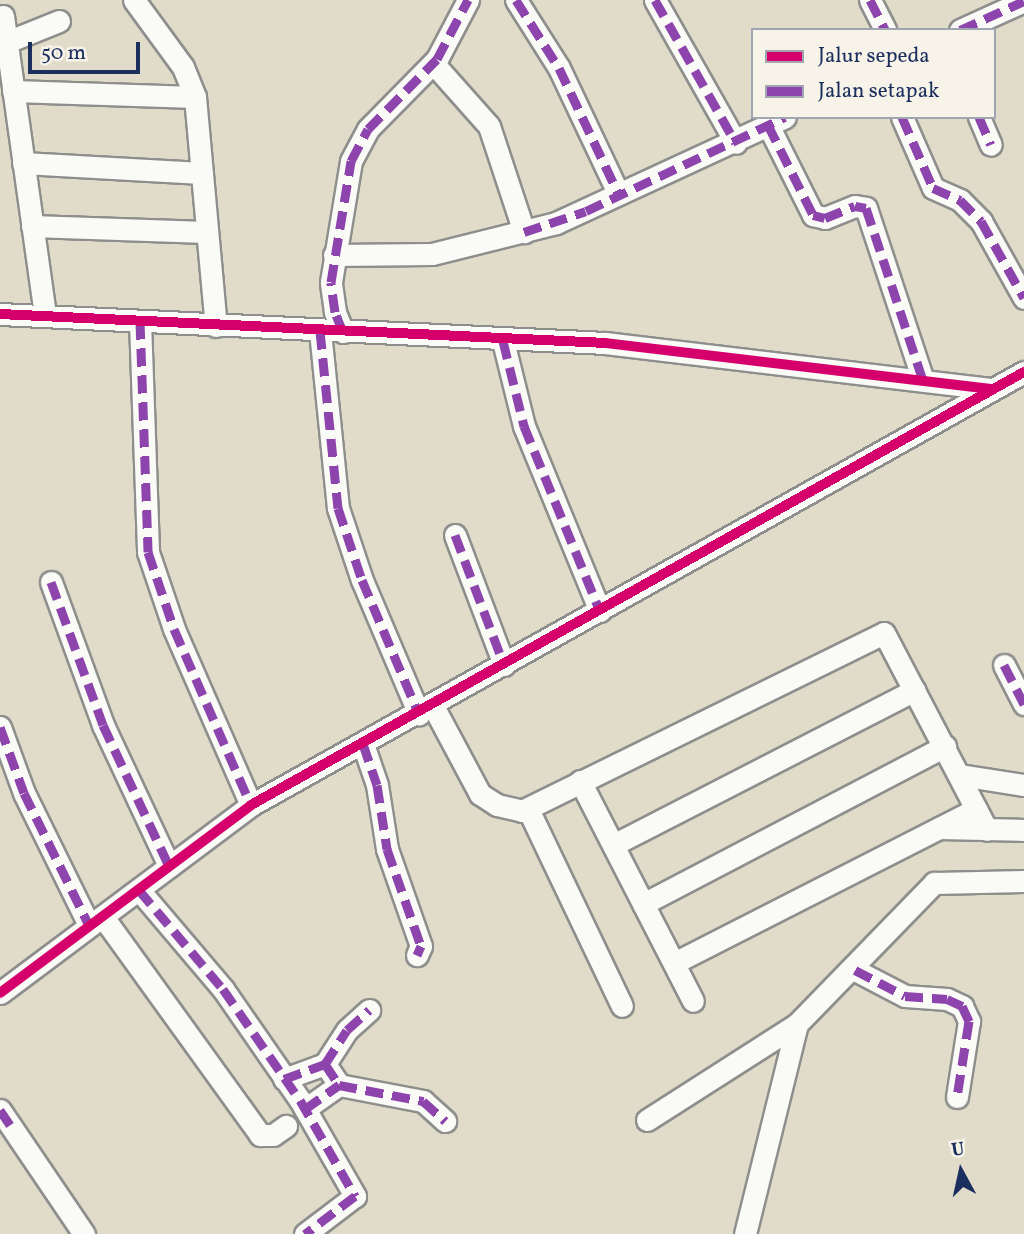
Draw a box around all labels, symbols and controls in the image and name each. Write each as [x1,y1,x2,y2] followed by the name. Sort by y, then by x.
[32,28,144,72] scale bar
[751,28,996,119] legend
[41,39,86,68] text: 50 m
[818,42,930,71] text: Jalur sepeda
[818,77,940,106] text: Jalan setapak
[926,1136,996,1206] north arrow
[950,1136,966,1164] text: U

